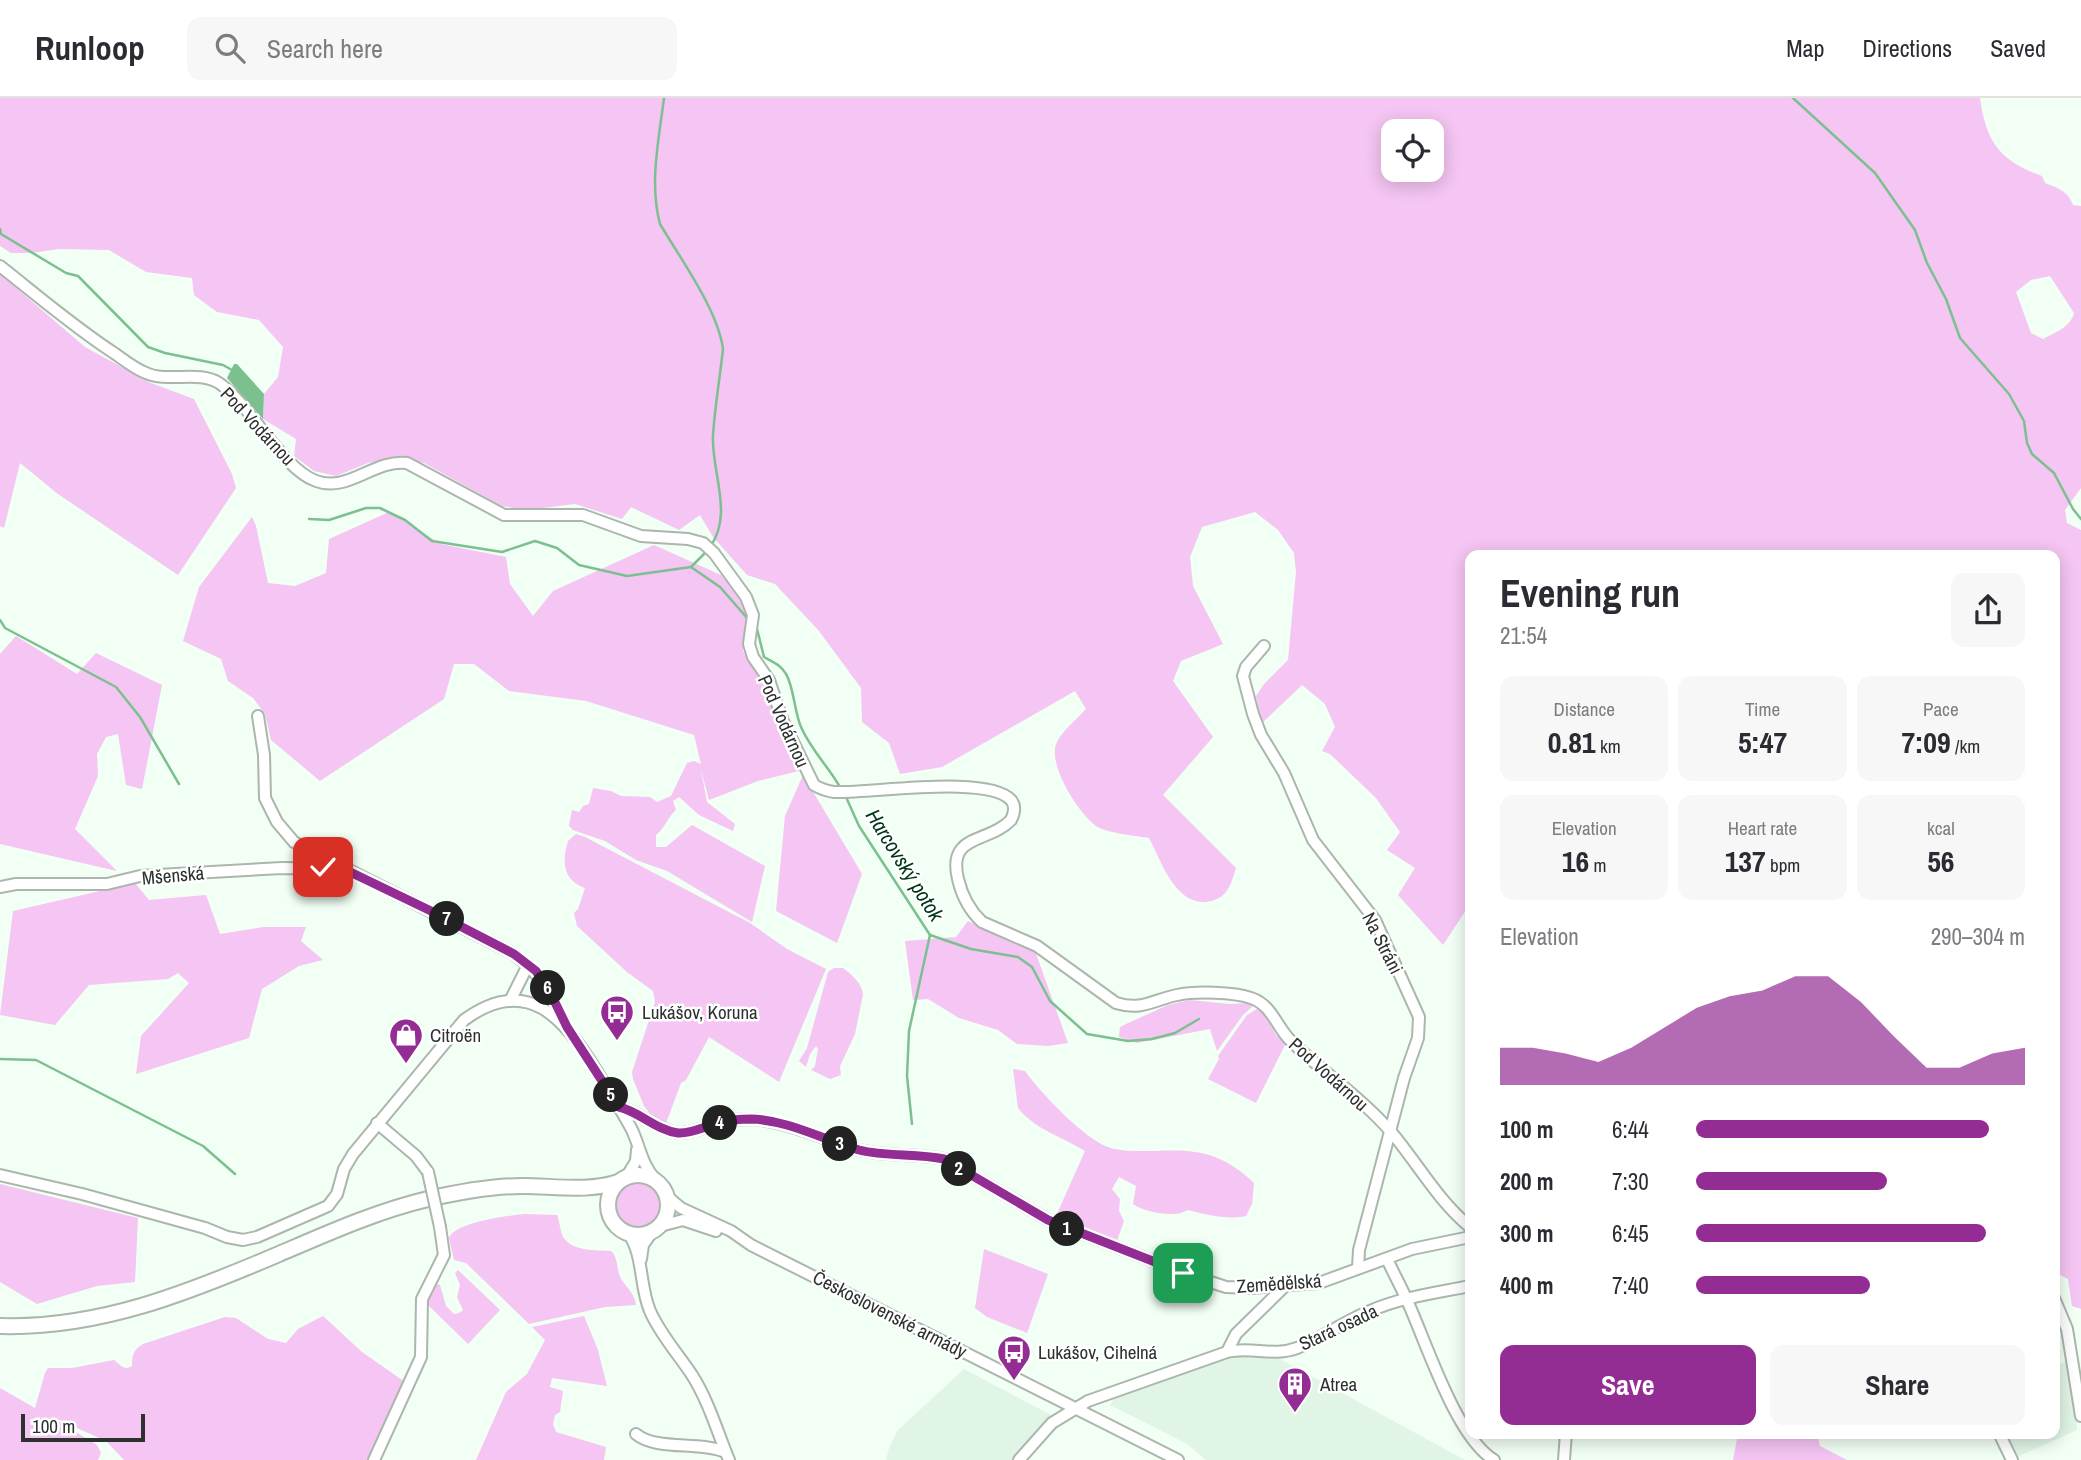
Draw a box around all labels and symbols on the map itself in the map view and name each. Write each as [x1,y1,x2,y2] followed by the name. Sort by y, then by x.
[215,381,301,471] street label: Pod Vodárnou
[752,671,816,771] street label: Pod Vodárnou
[859,803,952,928] water label: Harcovský potok
[293,837,353,897] pin
[141,859,206,891] street label: Mšenská
[430,902,464,936] pin: 7
[1356,908,1410,978] street label: Na Stráni
[530,970,566,1006] pin: 6
[598,993,636,1042] bus stop icon: Lukášov, Koruna
[642,999,758,1025] place label: Lukášov, Koruna
[387,1016,425,1065] shop icon: Citroën
[430,1022,481,1048] place label: Citroën
[1284,1031,1374,1117] street label: Pod Vodárnou
[594,1077,628,1112] pin: 5
[702,1105,738,1140] pin: 4
[822,1126,858,1162] pin: 3
[942,1152,976,1186] pin: 2
[1050,1212,1084,1246] pin: 1
[1153,1243,1213,1303] pin
[808,1264,972,1364] street label: Československé armády
[1236,1267,1323,1299] street label: Zemědělská
[1294,1297,1382,1357] street label: Stará osada
[995,1333,1033,1382] bus stop icon: Lukášov, Cihelná
[1038,1339,1158,1365] place label: Lukášov, Cihelná
[1276,1365,1314,1414] building icon: Atrea
[1319,1371,1358,1397] place label: Atrea
[21,1411,145,1443] scale bar

